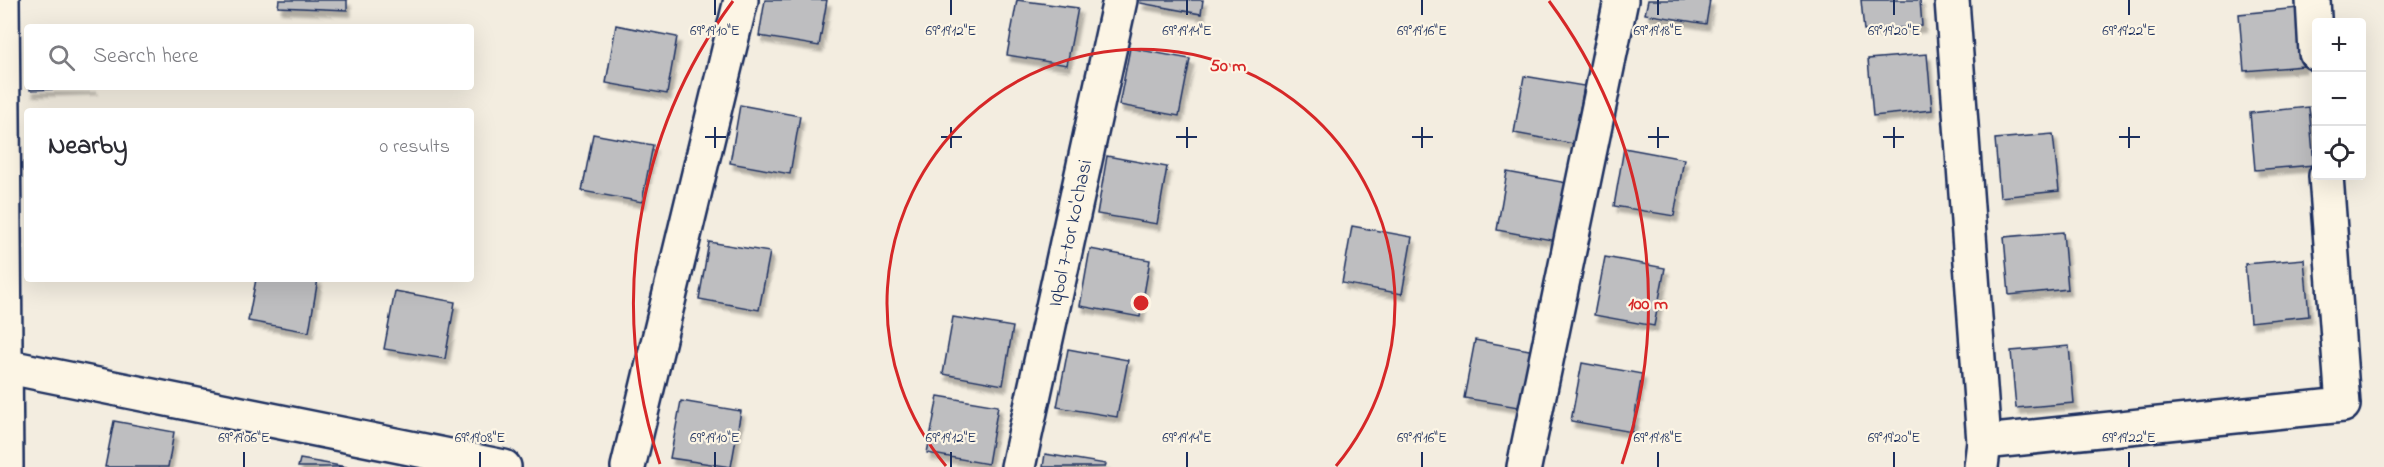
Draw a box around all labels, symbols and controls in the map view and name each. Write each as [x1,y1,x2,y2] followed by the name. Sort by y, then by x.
[2312,18,2366,180] map controls
[2312,18,2366,72] button: +
[690,20,740,42] text: 69°19'10"E
[926,20,976,42] text: 69°19'12"E
[1162,20,1212,42] text: 69°19'14"E
[1397,20,1447,42] text: 69°19'16"E
[1634,20,1683,42] text: 69°19'18"E
[1868,20,1920,42] text: 69°19'20"E
[2102,20,2156,42] text: 69°19'22"E
[24,24,474,90] search box
[45,41,78,74] icon: search
[93,41,198,73] text: Search here
[1210,54,1246,80] text: 50 m
[2312,72,2366,126] button: −
[2312,126,2366,180] button: locate
[48,128,127,166] text: Nearby
[379,133,450,162] text: 0 results
[1042,157,1101,310] street label: Iqbol 7-tor ko'chasi
[1628,292,1668,318] text: 100 m
[1131,293,1151,313] centre of rings
[218,427,270,449] text: 69°19'06"E
[455,427,505,449] text: 69°19'08"E
[690,427,740,449] text: 69°19'10"E
[926,427,976,449] text: 69°19'12"E
[1162,427,1212,449] text: 69°19'14"E
[1397,427,1447,449] text: 69°19'16"E
[1634,427,1683,449] text: 69°19'18"E
[1868,427,1920,449] text: 69°19'20"E
[2102,427,2156,449] text: 69°19'22"E

